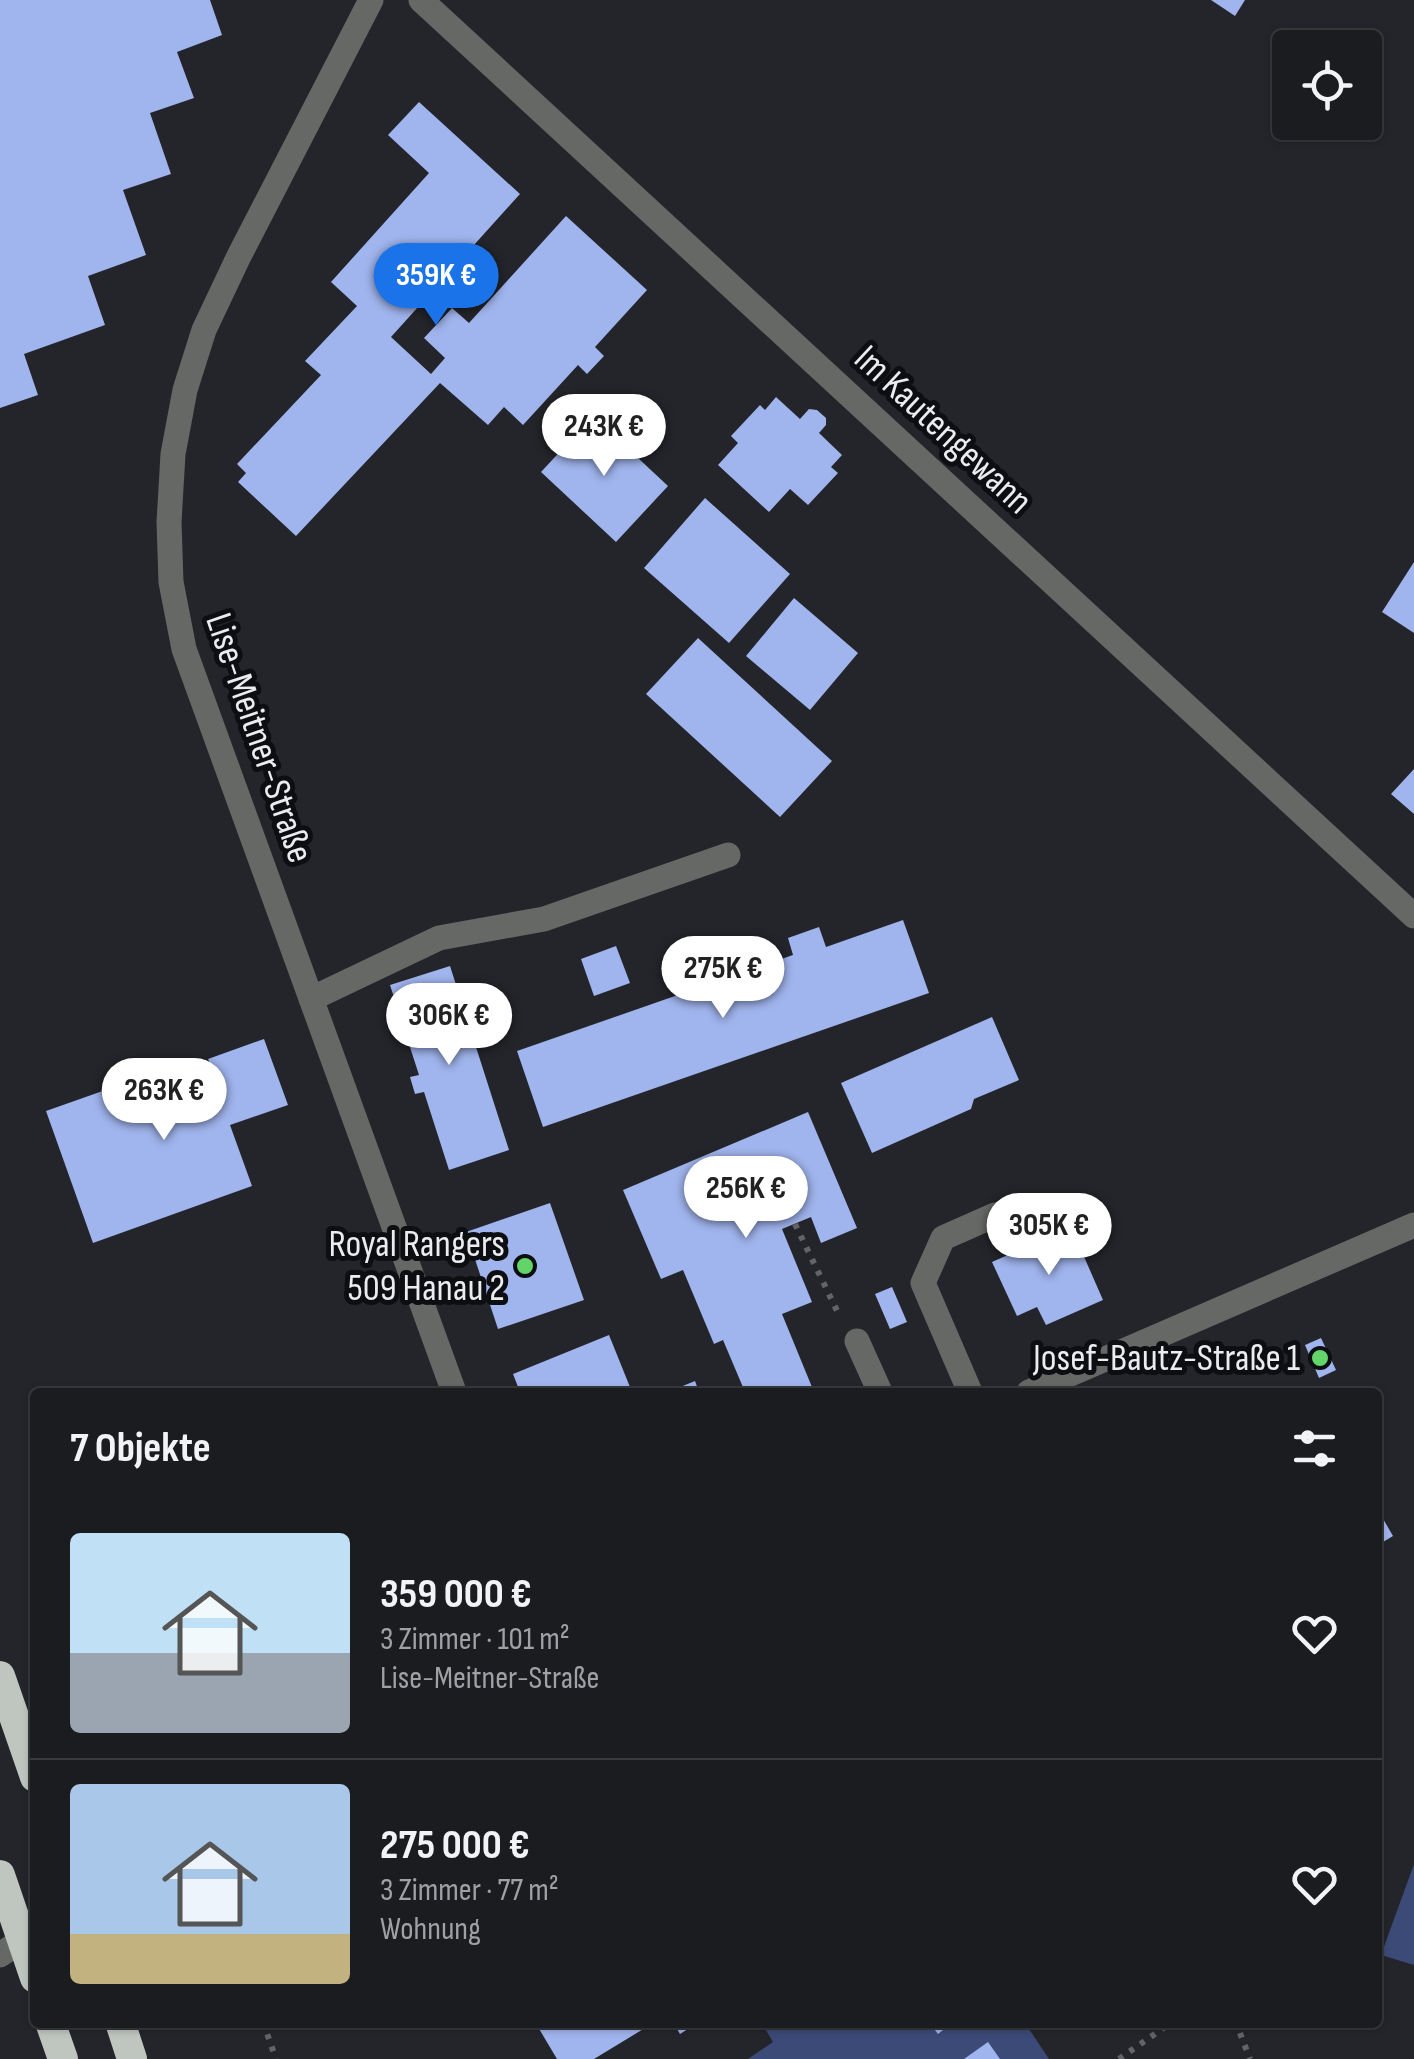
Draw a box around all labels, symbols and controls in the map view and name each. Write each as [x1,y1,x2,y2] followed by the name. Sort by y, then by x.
[1272,30,1382,140] map controls
[1272,30,1382,140] button: locate
[355,243,517,328] pin: 359K €
[396,256,476,295] text: 359K €
[845,336,1041,524] street label: Im Kautengewann
[523,394,685,479] pin: 243K €
[564,407,644,446] text: 243K €
[195,608,323,868] street label: Lise-Meitner-Straße
[642,936,804,1021] pin: 275K €
[683,949,763,988] text: 275K €
[368,983,530,1068] pin: 306K €
[408,996,490,1035] text: 306K €
[83,1058,245,1143] pin: 263K €
[124,1071,204,1110] text: 263K €
[665,1156,827,1241] pin: 256K €
[706,1169,786,1208] text: 256K €
[968,1193,1130,1278] pin: 305K €
[1009,1206,1089,1245] text: 305K €
[328,1222,505,1311] place label: Royal Rangers 509 Hanau 2
[514,1255,536,1277] marker: Royal Rangers 509 Hanau 2
[1032,1336,1300,1381] place label: Josef-Bautz-Straße 1
[1309,1347,1331,1369] marker: Josef-Bautz-Straße 1
[1287,1421,1342,1476] icon: filters
[70,1423,211,1474] text: 7 Objekte
[380,1569,532,1620] text: 359 000 €
[150,1573,270,1693] icon: home
[1287,1606,1342,1661] icon: heart
[380,1620,570,1659] text: 3 Zimmer · 101 m²
[380,1659,599,1698] text: Lise-Meitner-Straße
[380,1820,530,1871] text: 275 000 €
[150,1824,270,1944] icon: home
[1287,1857,1342,1912] icon: heart
[380,1871,559,1910] text: 3 Zimmer · 77 m²
[380,1910,481,1949] text: Wohnung

